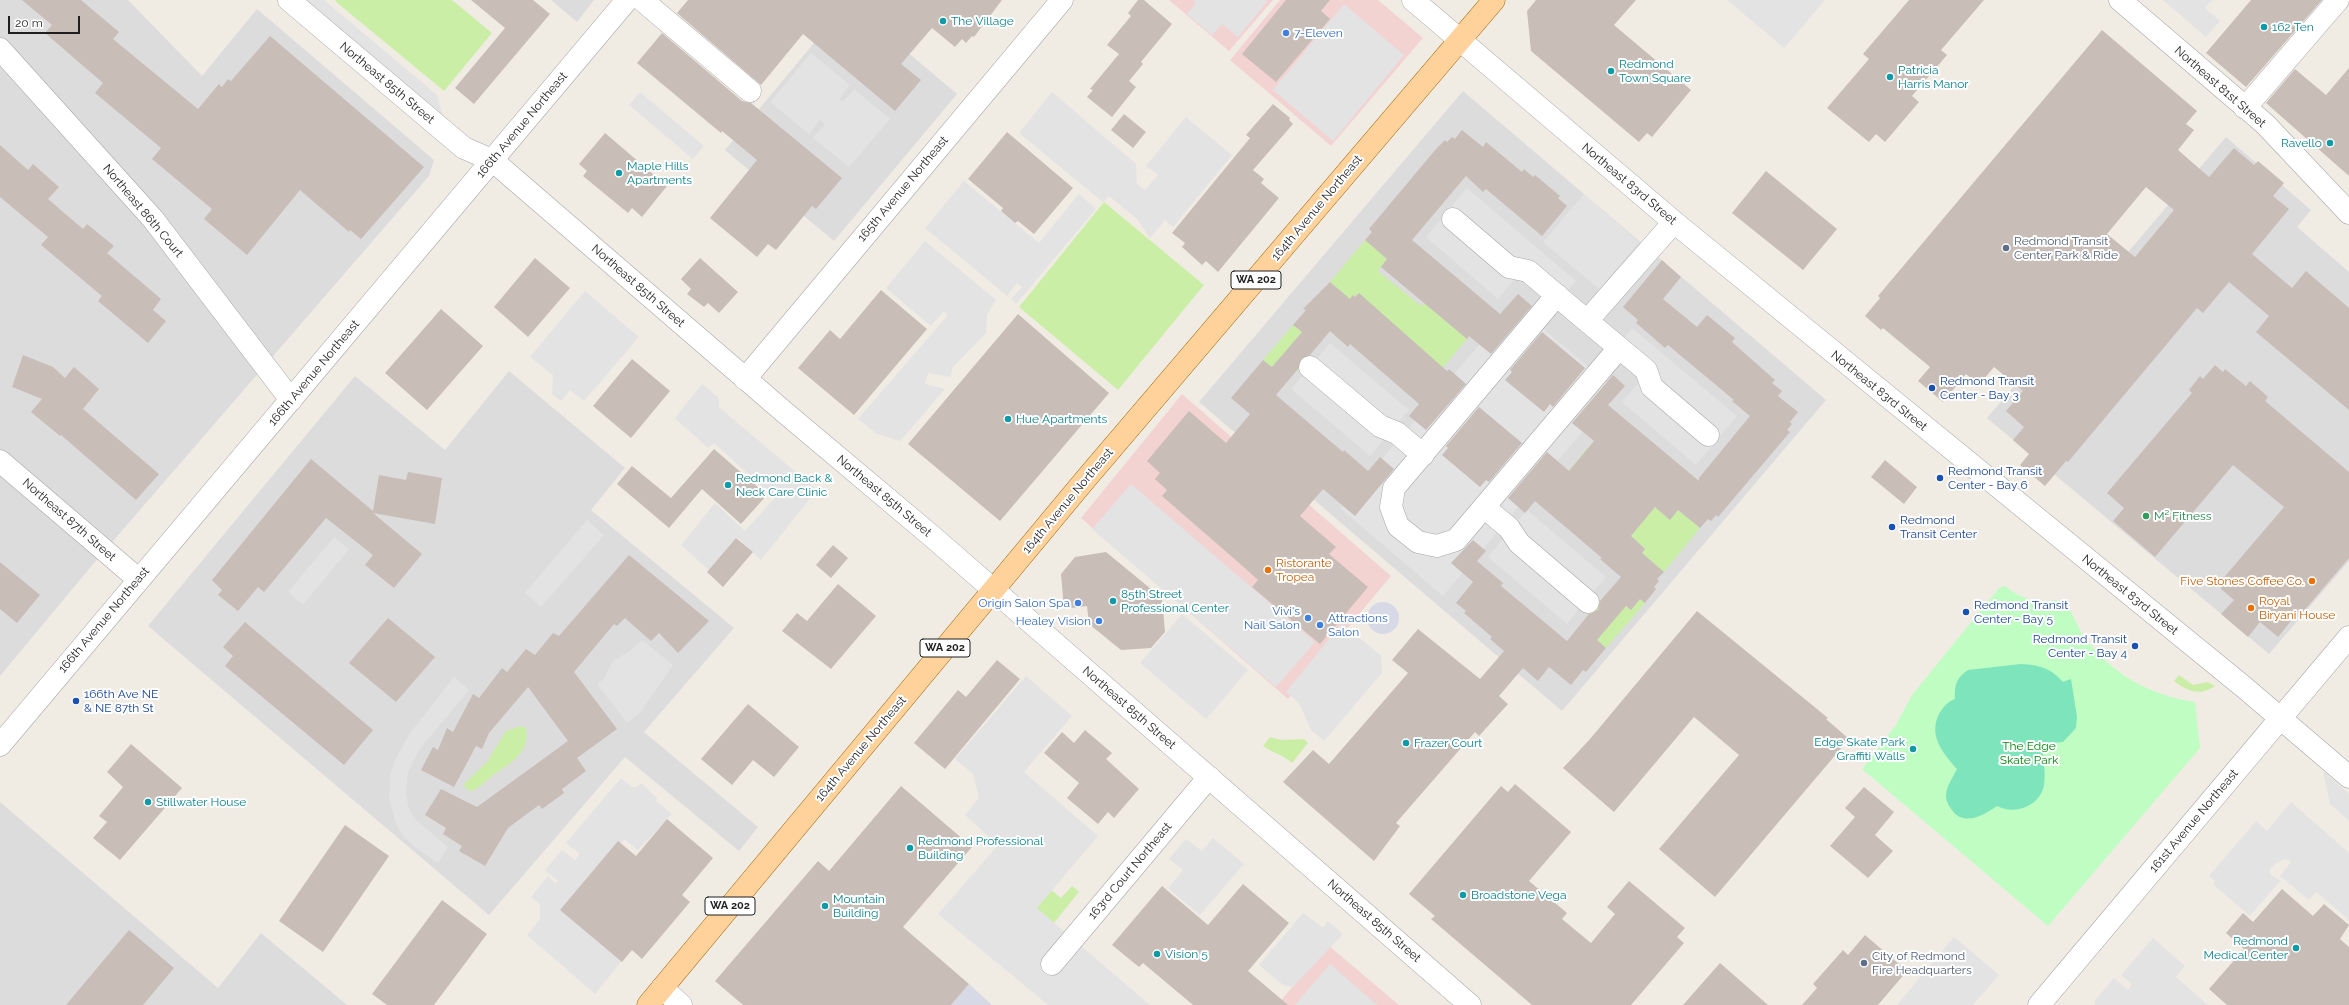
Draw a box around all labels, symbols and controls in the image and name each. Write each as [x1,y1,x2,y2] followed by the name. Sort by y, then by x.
[10,8,82,34] scale bar
[951,14,1014,28] place label: The Village
[15,16,43,30] text: 20 m
[938,16,948,26] marker: The Village
[2272,20,2314,34] place label: 162 Ten
[2259,22,2269,32] marker: 162 Ten
[1294,26,1343,40] place label: 7-Eleven
[1281,28,1291,38] marker: 7-Eleven
[337,39,437,127] street label: Northeast 85th Street
[2171,43,2269,131] street label: Northeast 81st Street
[1619,57,1691,85] place label: Redmond Town Square
[1898,63,1969,91] place label: Patricia Harris Manor
[1606,66,1616,76] marker: Redmond Town Square
[473,69,571,181] street label: 166th Avenue Northeast
[1885,72,1895,82] marker: Patricia Harris Manor
[855,133,951,245] street label: 165th Avenue Northeast
[2281,136,2322,150] place label: Ravello
[2325,138,2335,148] marker: Ravello
[1579,140,1679,228] street label: Northeast 83rd Street
[1269,152,1365,264] street label: 164th Avenue Northeast
[627,159,692,187] place label: Maple Hills Apartments
[100,162,186,260] street label: Northeast 86th Court
[614,168,624,178] marker: Maple Hills Apartments
[2014,234,2118,262] place label: Redmond Transit Center Park & Ride
[588,242,688,330] street label: Northeast 85th Street
[2001,243,2011,253] marker: Redmond Transit Center Park & Ride
[1231,271,1281,289] road number: WA 202
[265,317,363,429] street label: 166th Avenue Northeast
[1828,348,1930,434] street label: Northeast 83rd Street
[1940,374,2034,402] place label: Redmond Transit Center - Bay 3
[1927,383,1937,393] marker: Redmond Transit Center - Bay 3
[1016,412,1107,426] place label: Hue Apartments
[1003,414,1013,424] marker: Hue Apartments
[1020,445,1116,557] street label: 164th Avenue Northeast
[834,452,934,540] street label: Northeast 85th Street
[1948,464,2042,492] place label: Redmond Transit Center - Bay 6
[736,471,832,499] place label: Redmond Back & Neck Care Clinic
[1935,473,1945,483] marker: Redmond Transit Center - Bay 6
[19,476,119,564] street label: Northeast 87th Street
[723,480,733,490] marker: Redmond Back & Neck Care Clinic
[2154,509,2212,523] place label: M² Fitness
[2141,511,2151,521] marker: M² Fitness
[1900,513,1977,541] place label: Redmond Transit Center
[1887,522,1897,532] marker: Redmond Transit Center
[2079,552,2181,638] street label: Northeast 83rd Street
[1276,556,1332,584] place label: Ristorante Tropea
[55,564,153,676] street label: 166th Avenue Northeast
[1263,565,1273,575] marker: Ristorante Tropea
[2180,574,2304,588] place label: Five Stones Coffee Co.
[2307,576,2317,586] marker: Five Stones Coffee Co.
[1121,587,1229,615] place label: 85th Street Professional Center
[2259,594,2335,622] place label: Royal Biryani House
[979,596,1070,610] place label: Origin Salon Spa
[1108,596,1118,606] marker: 85th Street Professional Center
[1073,598,1083,608] marker: Origin Salon Spa
[1974,598,2068,626] place label: Redmond Transit Center - Bay 5
[2246,603,2256,613] marker: Royal Biryani House
[1244,604,1300,632] place label: Vivi's Nail Salon
[1961,607,1971,617] marker: Redmond Transit Center - Bay 5
[1328,611,1388,639] place label: Attractions Salon
[1303,613,1313,623] marker: Vivi's Nail Salon
[1016,614,1091,628] place label: Healey Vision
[1094,616,1104,626] marker: Healey Vision
[1315,620,1325,630] marker: Attractions Salon
[2033,632,2127,660] place label: Redmond Transit Center - Bay 4
[920,639,970,657] road number: WA 202
[2130,641,2140,651] marker: Redmond Transit Center - Bay 4
[1079,664,1179,752] street label: Northeast 85th Street
[84,687,158,715] place label: 166th Ave NE & NE 87th St
[813,693,909,805] street label: 164th Avenue Northeast
[71,696,81,706] marker: 166th Ave NE & NE 87th St
[1814,735,1905,763] place label: Edge Skate Park Graffiti Walls
[1414,736,1482,750] place label: Frazer Court
[1401,738,1411,748] marker: Frazer Court
[2000,739,2058,767] park label: The Edge Skate Park
[1908,744,1918,754] marker: Edge Skate Park Graffiti Walls
[2147,766,2241,876] street label: 161st Avenue Northeast
[156,795,246,809] place label: Stillwater House
[143,797,153,807] marker: Stillwater House
[1085,820,1175,922] street label: 163rd Court Northeast
[918,834,1043,862] place label: Redmond Professional Building
[905,843,915,853] marker: Redmond Professional Building
[1324,877,1424,965] street label: Northeast 85th Street
[1471,888,1566,902] place label: Broadstone Vega
[1458,890,1468,900] marker: Broadstone Vega
[833,892,885,920] place label: Mountain Building
[705,897,755,915] road number: WA 202
[820,901,830,911] marker: Mountain Building
[2204,934,2288,962] place label: Redmond Medical Center
[2291,943,2301,953] marker: Redmond Medical Center
[1165,947,1208,961] place label: Vision 5
[1152,949,1162,959] marker: Vision 5
[1872,949,1972,977] place label: City of Redmond Fire Headquarters
[1859,958,1869,968] marker: City of Redmond Fire Headquarters

